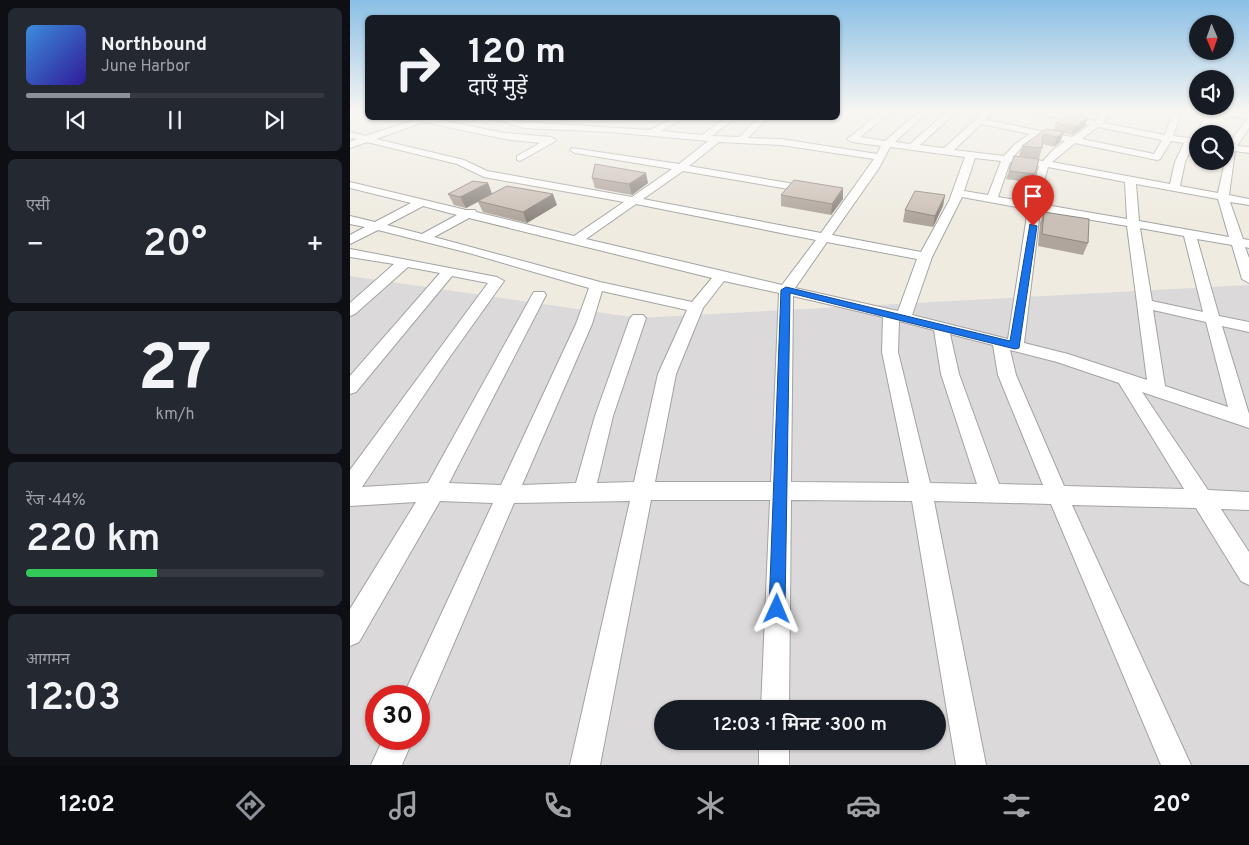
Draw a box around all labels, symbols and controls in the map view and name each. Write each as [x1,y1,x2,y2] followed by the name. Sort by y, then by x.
[1189,15,1234,60] north arrow
[1189,15,1234,170] map controls
[468,31,566,75] text: 120 m
[101,33,207,57] text: Northbound
[385,35,450,100] icon: right
[101,57,190,77] text: June Harbor
[1189,70,1234,115] button: sound
[468,75,528,102] text: दाएँ मुड़ें
[62,106,90,134] icon: previous
[161,106,189,134] icon: pause
[260,106,288,134] icon: next
[1189,125,1234,170] button: search
[1012,175,1054,226] pin
[1019,182,1047,210] icon: arrive
[26,196,50,216] text: एसी
[143,221,207,270] text: 20°
[26,228,44,264] text: −
[306,228,324,264] text: +
[138,331,212,413] text: 27
[156,405,194,425] text: km/h
[26,491,86,511] text: रेंज · 44%
[26,516,161,565] text: 220 km
[750,582,802,634] position arrow
[26,650,70,670] text: आगमन
[26,675,121,724] text: 12:03
[365,685,430,750] speed limit sign: 30
[713,713,887,737] text: 12:03 · 1 मिनट · 300 m
[233,788,268,823] icon: directions
[386,788,421,823] icon: music
[540,788,575,823] icon: phone
[693,788,728,823] icon: climate
[846,788,881,823] icon: car
[999,788,1034,823] icon: filters
[59,792,115,819] text: 12:02
[1153,792,1190,819] text: 20°

